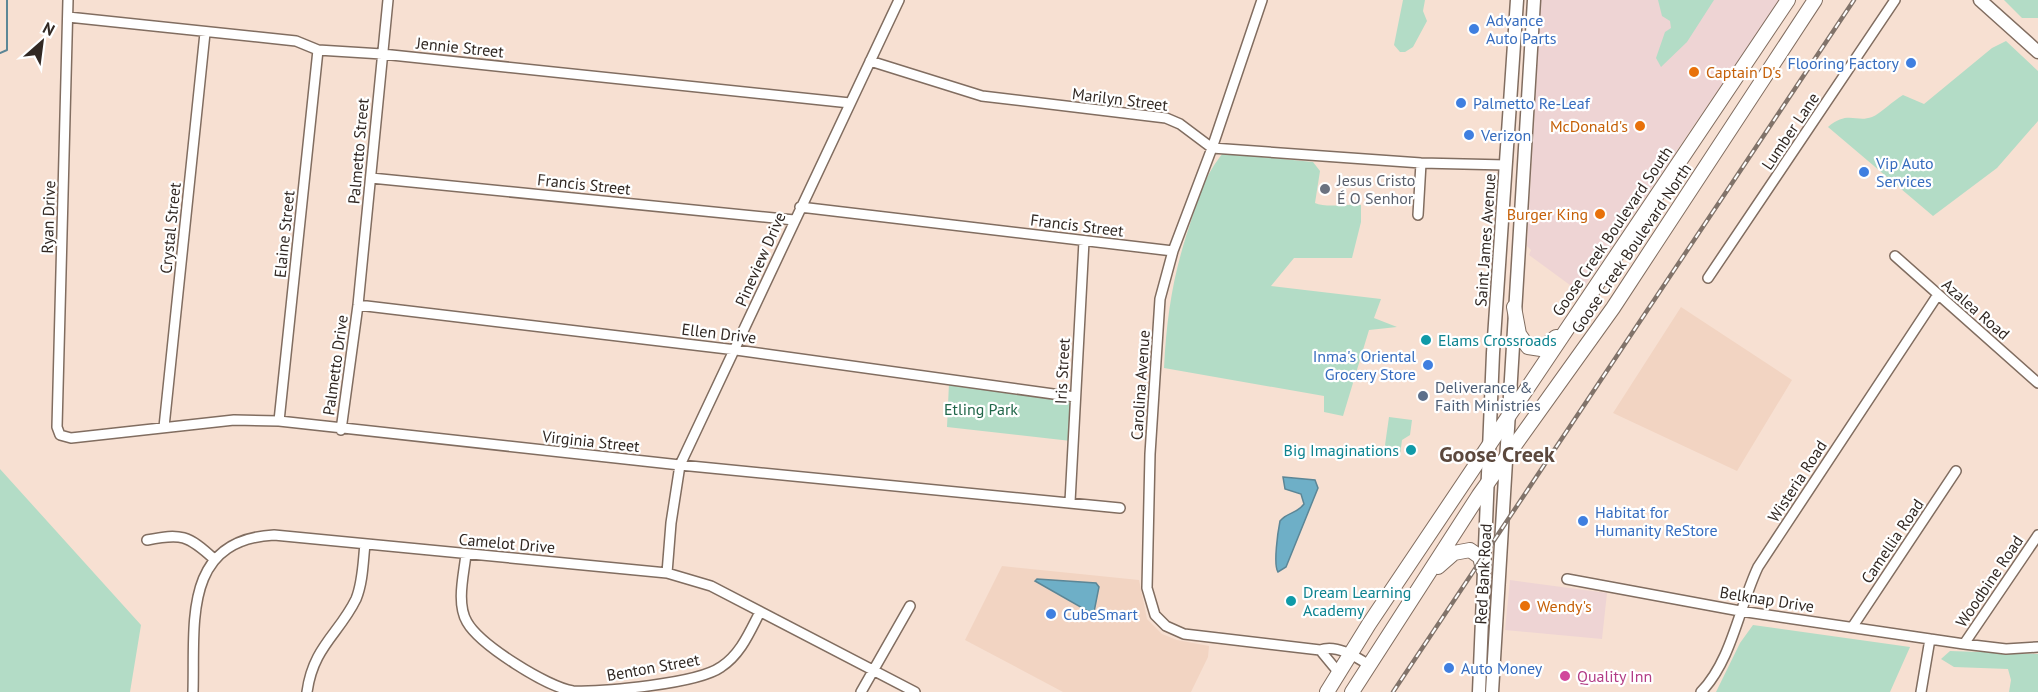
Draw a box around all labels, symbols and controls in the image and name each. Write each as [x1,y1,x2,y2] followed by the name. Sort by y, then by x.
[1486,10,1557,48] place label: Advance Auto Parts
[12,12,72,72] north arrow
[40,17,58,40] text: N
[1467,22,1481,36] marker: Advance Auto Parts
[414,32,505,62] street label: Jennie Street
[1787,53,1900,73] place label: Flooring Factory
[1904,56,1918,70] marker: Flooring Factory
[1706,62,1781,82] place label: Captain D's
[1687,65,1701,79] marker: Captain D's
[1071,83,1170,115] street label: Marilyn Street
[1757,89,1823,173] street label: Lumber Lane
[1473,93,1591,113] place label: Palmetto Re-Leaf
[1454,96,1468,110] marker: Palmetto Re-Leaf
[343,97,373,205] street label: Palmetto Street
[1550,116,1628,136] place label: McDonald's
[1633,119,1647,133] marker: McDonald's
[1480,125,1531,145] place label: Verizon
[1462,128,1476,142] marker: Verizon
[1548,142,1676,320] street label: Goose Creek Boulevard South
[1875,153,1934,191] place label: Vip Auto Services
[1567,159,1695,337] street label: Goose Creek Boulevard North
[1857,165,1871,179] marker: Vip Auto Services
[536,169,632,199] street label: Francis Street
[1336,170,1415,208] place label: Jesus Cristo É O Senhor
[1470,173,1500,307] street label: Saint James Avenue
[37,180,59,254] street label: Ryan Drive
[155,181,185,275] street label: Crystal Street
[1318,182,1332,196] marker: Jesus Cristo É O Senhor
[269,189,299,279] street label: Elaine Street
[1507,204,1588,224] place label: Burger King
[1593,207,1607,221] marker: Burger King
[730,209,790,309] street label: Pineview Drive
[1029,209,1125,241] street label: Francis Street
[1938,274,2014,344] street label: Azalea Road
[318,313,352,417] street label: Palmetto Drive
[681,319,757,347] street label: Ellen Drive
[1126,329,1154,441] street label: Carolina Avenue
[1438,330,1557,350] place label: Elams Crossroads
[1419,333,1433,347] marker: Elams Crossroads
[1050,337,1074,405] street label: Iris Street
[1313,346,1416,384] place label: Inma's Oriental Grocery Store
[1421,358,1435,372] marker: Inma's Oriental Grocery Store
[1435,377,1541,415] place label: Deliverance & Faith Ministries
[1416,389,1430,403] marker: Deliverance & Faith Ministries
[944,399,1018,419] park label: Etling Park
[540,426,641,456] street label: Virginia Street
[1763,436,1831,526] street label: Wisteria Road
[1284,440,1399,460] place label: Big Imaginations
[1439,440,1555,468] district label: Goose Creek
[1404,443,1418,457] marker: Big Imaginations
[1856,495,1928,587] street label: Camellia Road
[1595,502,1718,540] place label: Habitat for Humanity ReStore
[1576,514,1590,528] marker: Habitat for Humanity ReStore
[1470,523,1496,625] street label: Red Bank Road
[458,529,556,557] street label: Camelot Drive
[1951,531,2027,631] street label: Woodbine Road
[1303,582,1411,620] place label: Dream Learning Academy
[1718,582,1816,616] street label: Belknap Drive
[1284,594,1298,608] marker: Dream Learning Academy
[1537,596,1592,616] place label: Wendy's
[1518,599,1532,613] marker: Wendy's
[1063,604,1139,624] place label: CubeSmart
[1044,607,1058,621] marker: CubeSmart
[605,649,702,685] street label: Benton Street
[1461,658,1543,678] place label: Auto Money
[1442,661,1456,675] marker: Auto Money
[1577,666,1652,686] place label: Quality Inn
[1558,669,1572,683] marker: Quality Inn

